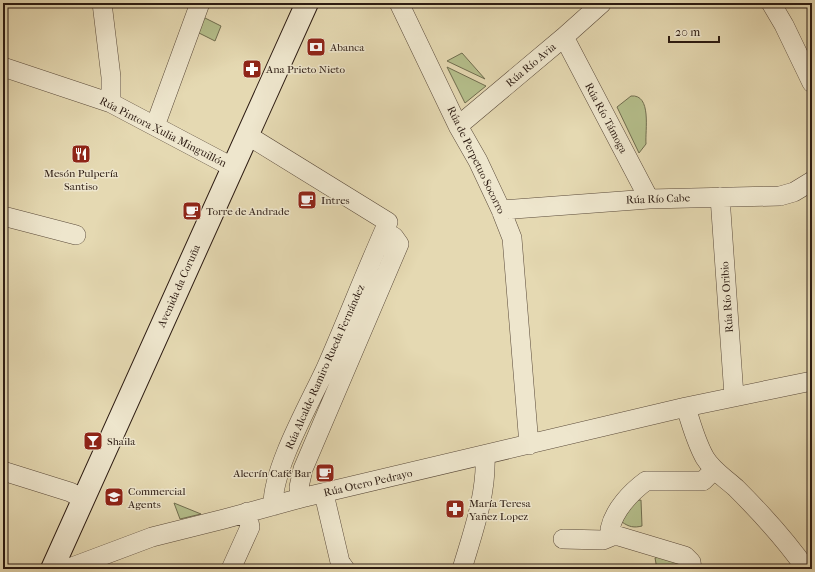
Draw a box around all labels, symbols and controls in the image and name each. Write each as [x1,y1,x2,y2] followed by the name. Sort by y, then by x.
[669,18,719,44] scale bar
[675,25,700,39] text: 20 m
[305,36,327,58] bank icon: Abanca
[503,40,559,90] street label: Rúa Río Avia
[329,41,365,54] place label: Abanca
[241,58,263,80] pharmacy icon: Ana Prieto Nieto
[265,63,346,76] place label: Ana Prieto Nieto
[582,81,630,156] street label: Rúa Río Támoga
[97,94,229,170] street label: Rúa Pintora Xulia Minguillón
[444,104,508,216] street label: Rúa de Perpetuo Socorro
[70,143,92,165] restaurant icon: Mesón Pulpería Santiso
[44,167,119,193] place label: Mesón Pulpería Santiso
[296,189,318,211] cafe icon: Intres
[626,191,691,207] street label: Rúa Río Cabe
[321,194,350,207] place label: Intres
[181,200,203,222] cafe icon: Torre de Andrade
[206,205,290,218] place label: Torre de Andrade
[154,242,203,330] street label: Avenida da Coruña
[718,260,736,333] street label: Rúa Río Oribio
[283,282,367,452] street label: Rúa Alcalde Ramiro Rueda Fernández
[82,430,104,452] bar icon: Shaila
[107,435,136,448] place label: Shaila
[314,462,336,484] cafe icon: Alecrín Café Bar
[322,466,414,500] street label: Rúa Otero Pedrayo
[232,467,311,480] place label: Alecrín Café Bar
[127,485,186,511] place label: Commercial Agents
[103,486,125,508] school or university icon: Commercial Agents
[468,497,532,523] place label: María Teresa Yañez Lopez
[444,498,466,520] pharmacy icon: María Teresa Yañez Lopez

